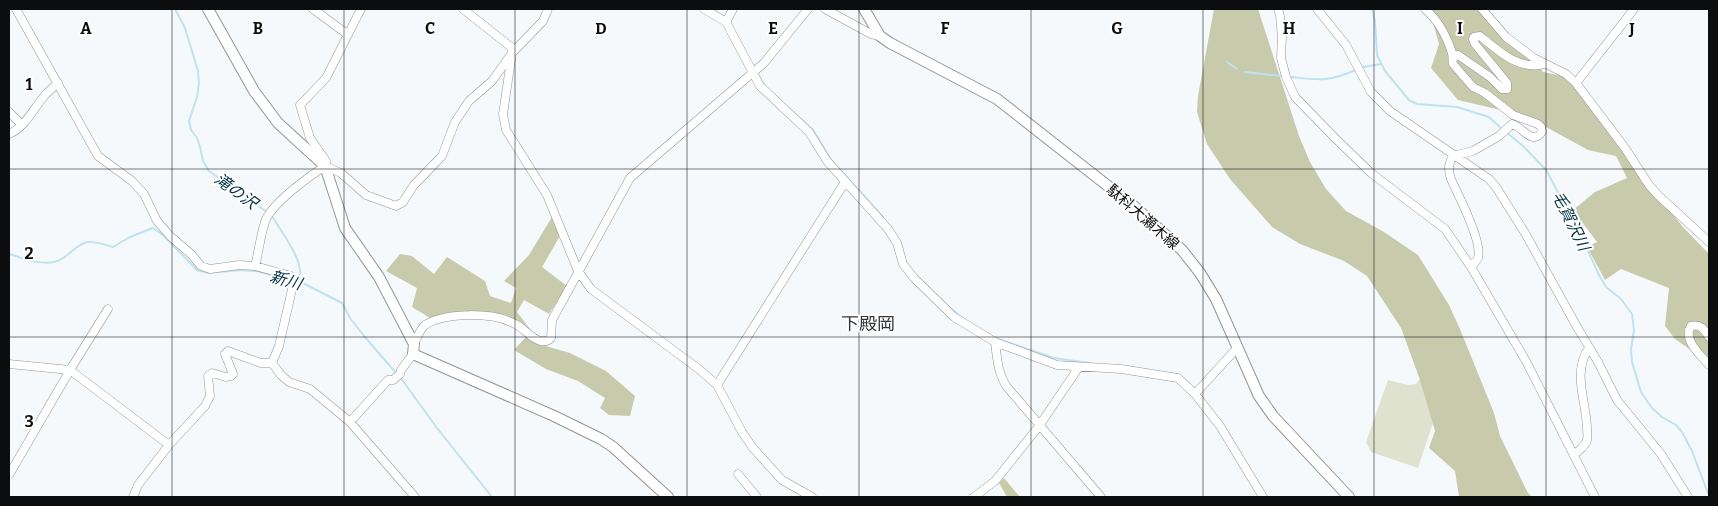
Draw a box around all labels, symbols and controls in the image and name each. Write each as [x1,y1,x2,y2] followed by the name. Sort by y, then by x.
[80,19,92,38] text: A
[253,19,263,38] text: B
[425,19,435,38] text: C
[595,19,607,38] text: D
[768,19,778,38] text: E
[941,19,950,38] text: F
[1111,19,1123,38] text: G
[1283,19,1296,38] text: H
[1457,19,1463,38] text: I
[1628,19,1635,38] text: J
[26,75,33,94] text: 1
[211,169,263,214] water label: 滝の沢
[1103,181,1183,253] street label: 駄科大瀬木線
[1548,188,1594,256] water label: 毛賀沢川
[24,244,34,263] text: 2
[268,266,306,294] water label: 新川
[841,313,895,335] district label: 下殿岡
[24,412,34,431] text: 3

